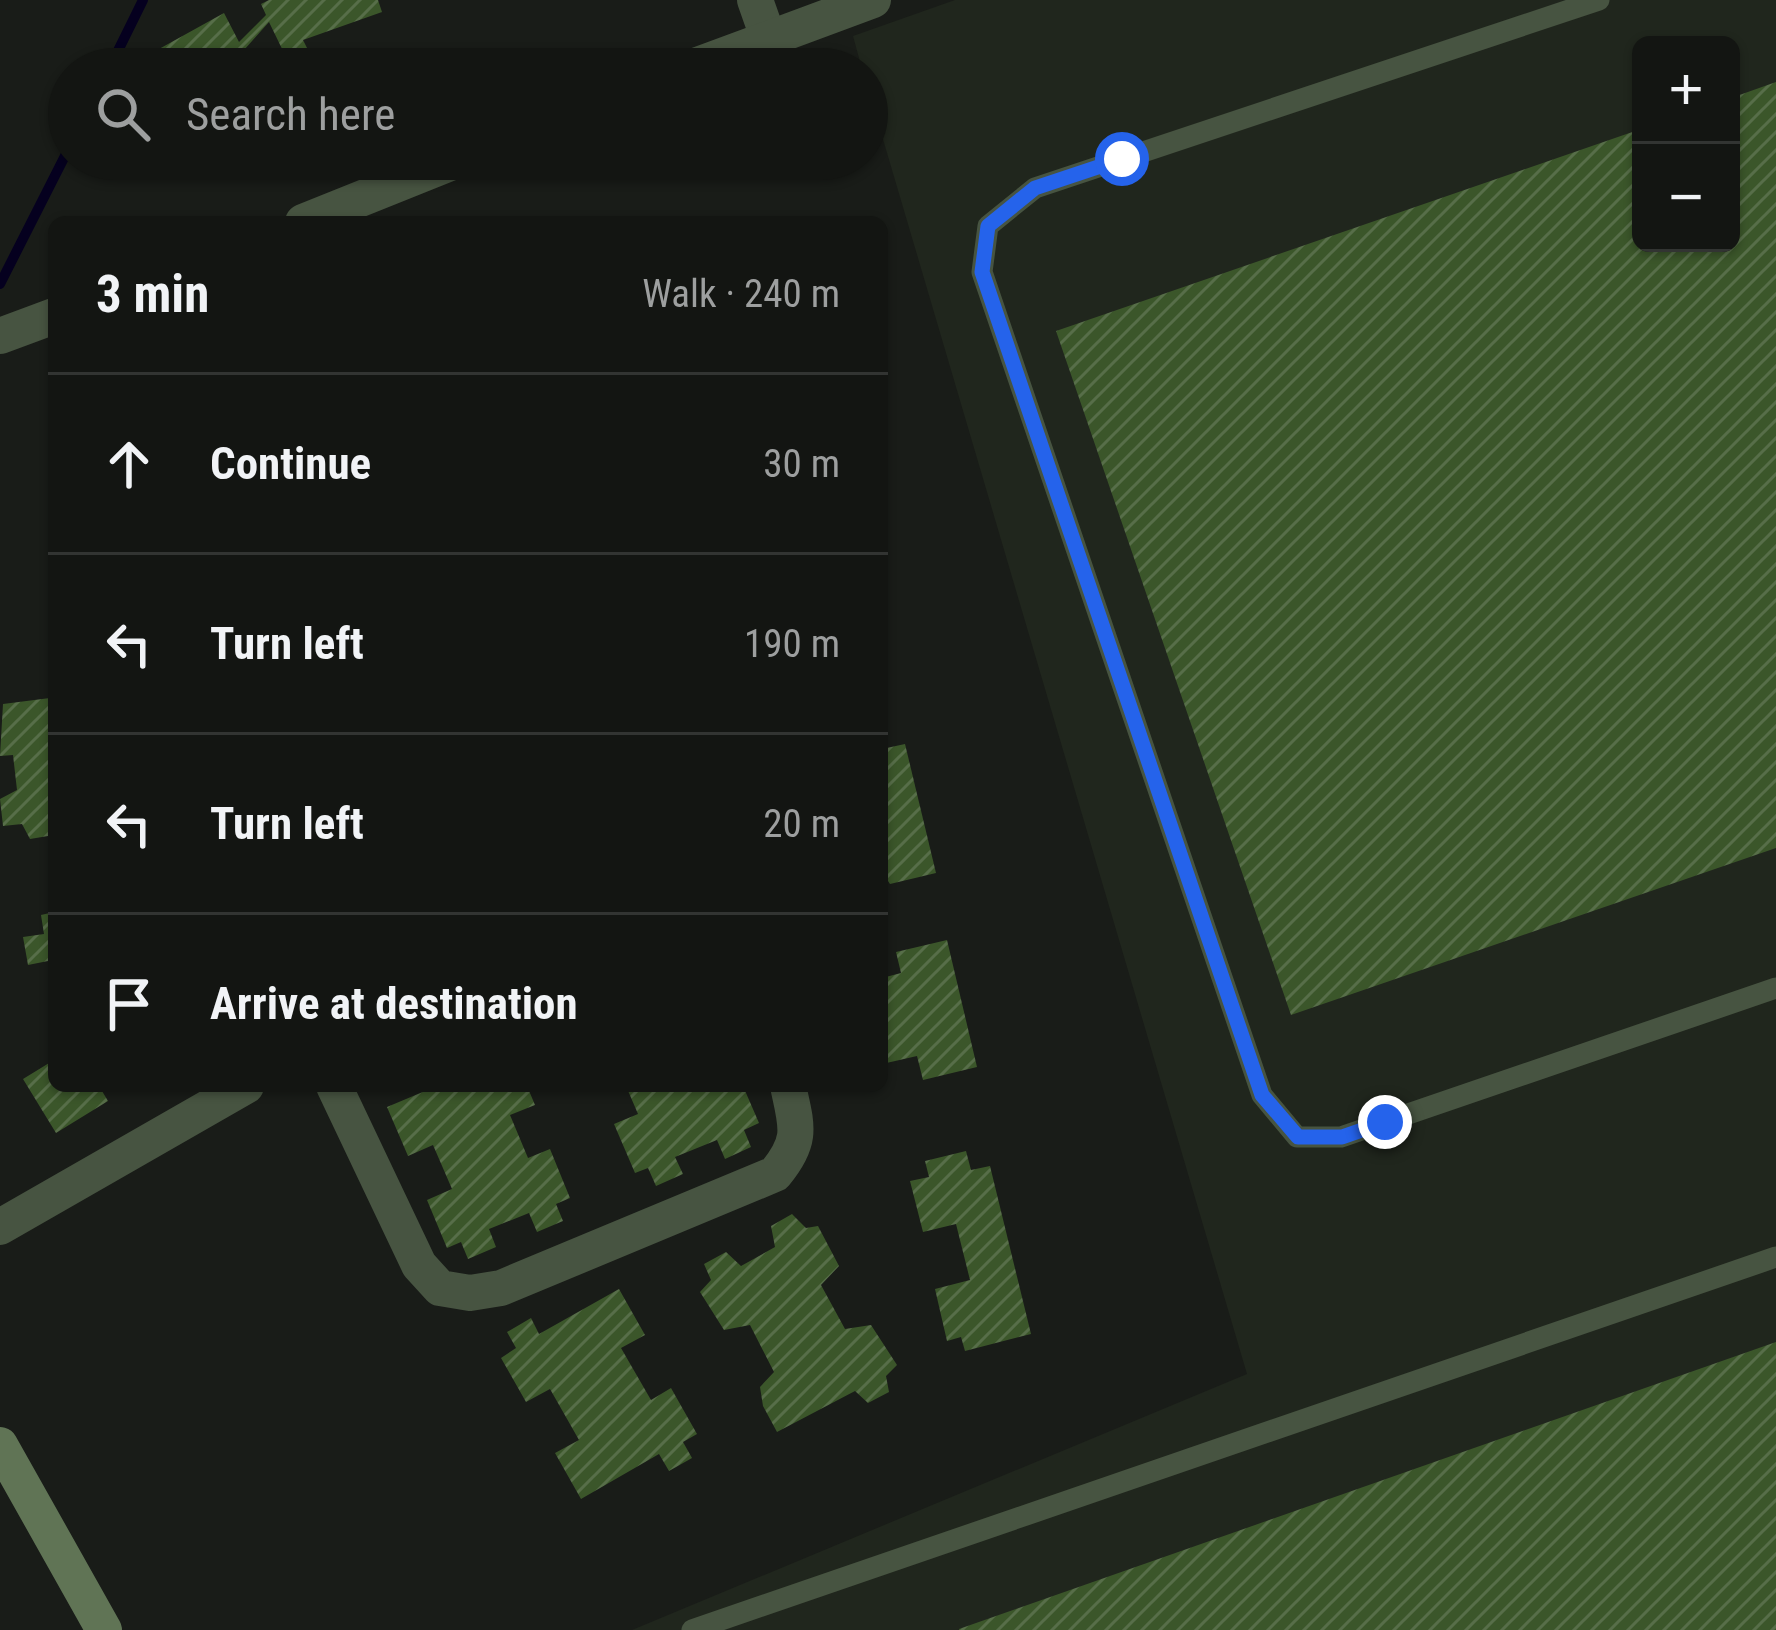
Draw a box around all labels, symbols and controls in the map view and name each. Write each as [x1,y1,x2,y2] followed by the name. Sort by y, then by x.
[1632,36,1740,252] map controls
[1632,36,1740,144] button: +
[48,48,888,180] search box
[90,81,156,147] icon: search
[186,88,395,141] text: Search here
[1095,132,1149,186] route start
[1632,144,1740,252] button: −
[96,265,209,324] text: 3 min
[642,271,840,317] text: Walk · 240 m
[96,431,162,497] icon: ahead
[210,437,371,490] text: Continue
[763,441,840,487] text: 30 m
[96,611,162,677] icon: left
[210,617,364,670] text: Turn left
[744,621,840,667] text: 190 m
[96,791,162,857] icon: left
[210,797,364,850] text: Turn left
[763,801,840,847] text: 20 m
[96,971,162,1037] icon: arrive
[210,977,578,1030] text: Arrive at destination
[1358,1095,1412,1149] route end

